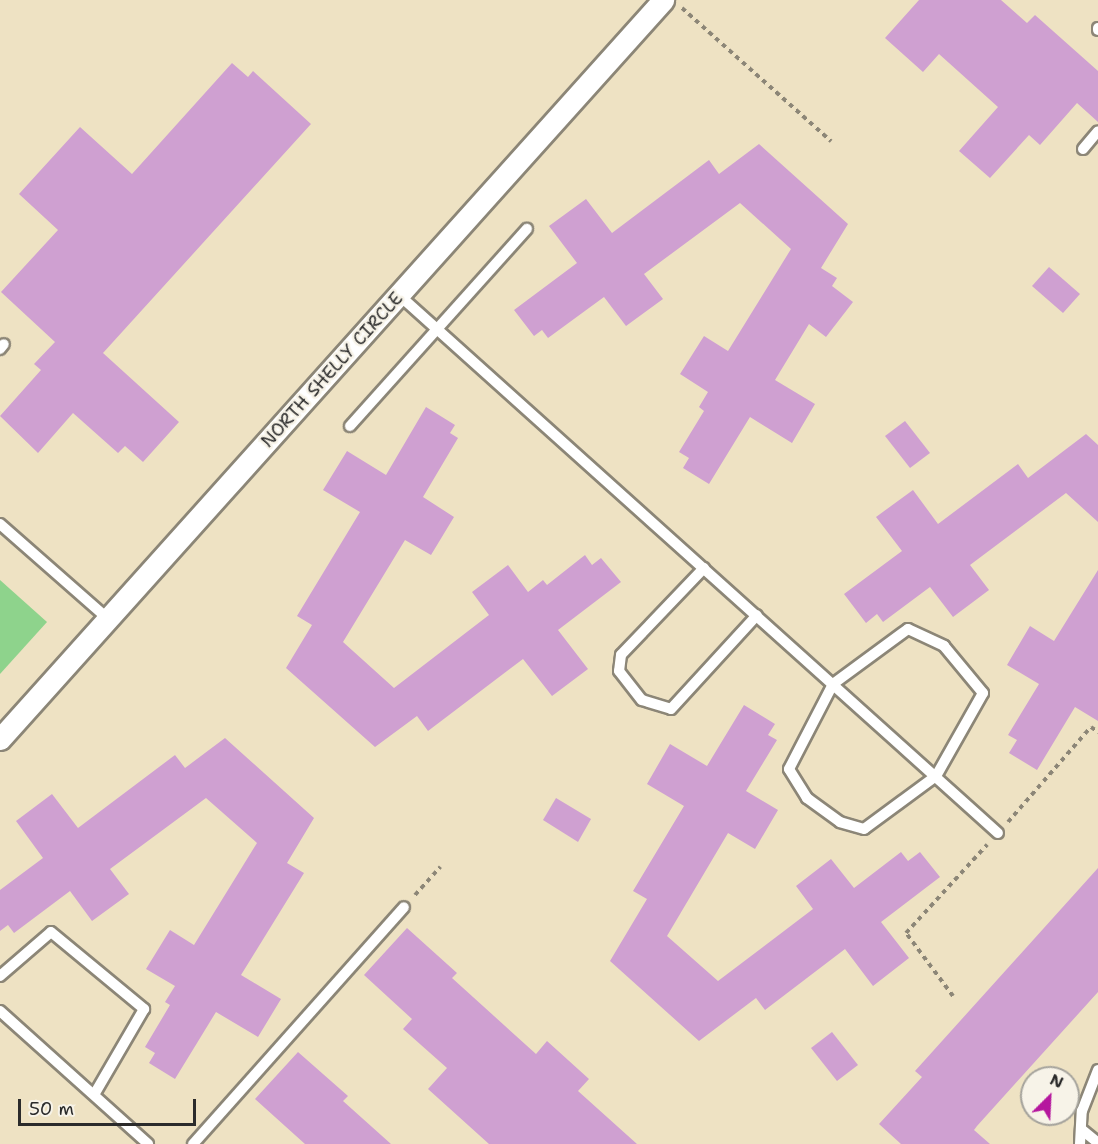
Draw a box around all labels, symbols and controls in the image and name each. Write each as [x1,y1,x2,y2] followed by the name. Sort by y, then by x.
[257,288,407,452] street label: NORTH SHELLY CIRCLE
[1020,1066,1080,1126] north arrow
[1047,1069,1067,1093] text: N
[21,1087,200,1125] scale bar
[29,1097,74,1121] text: 50 m

